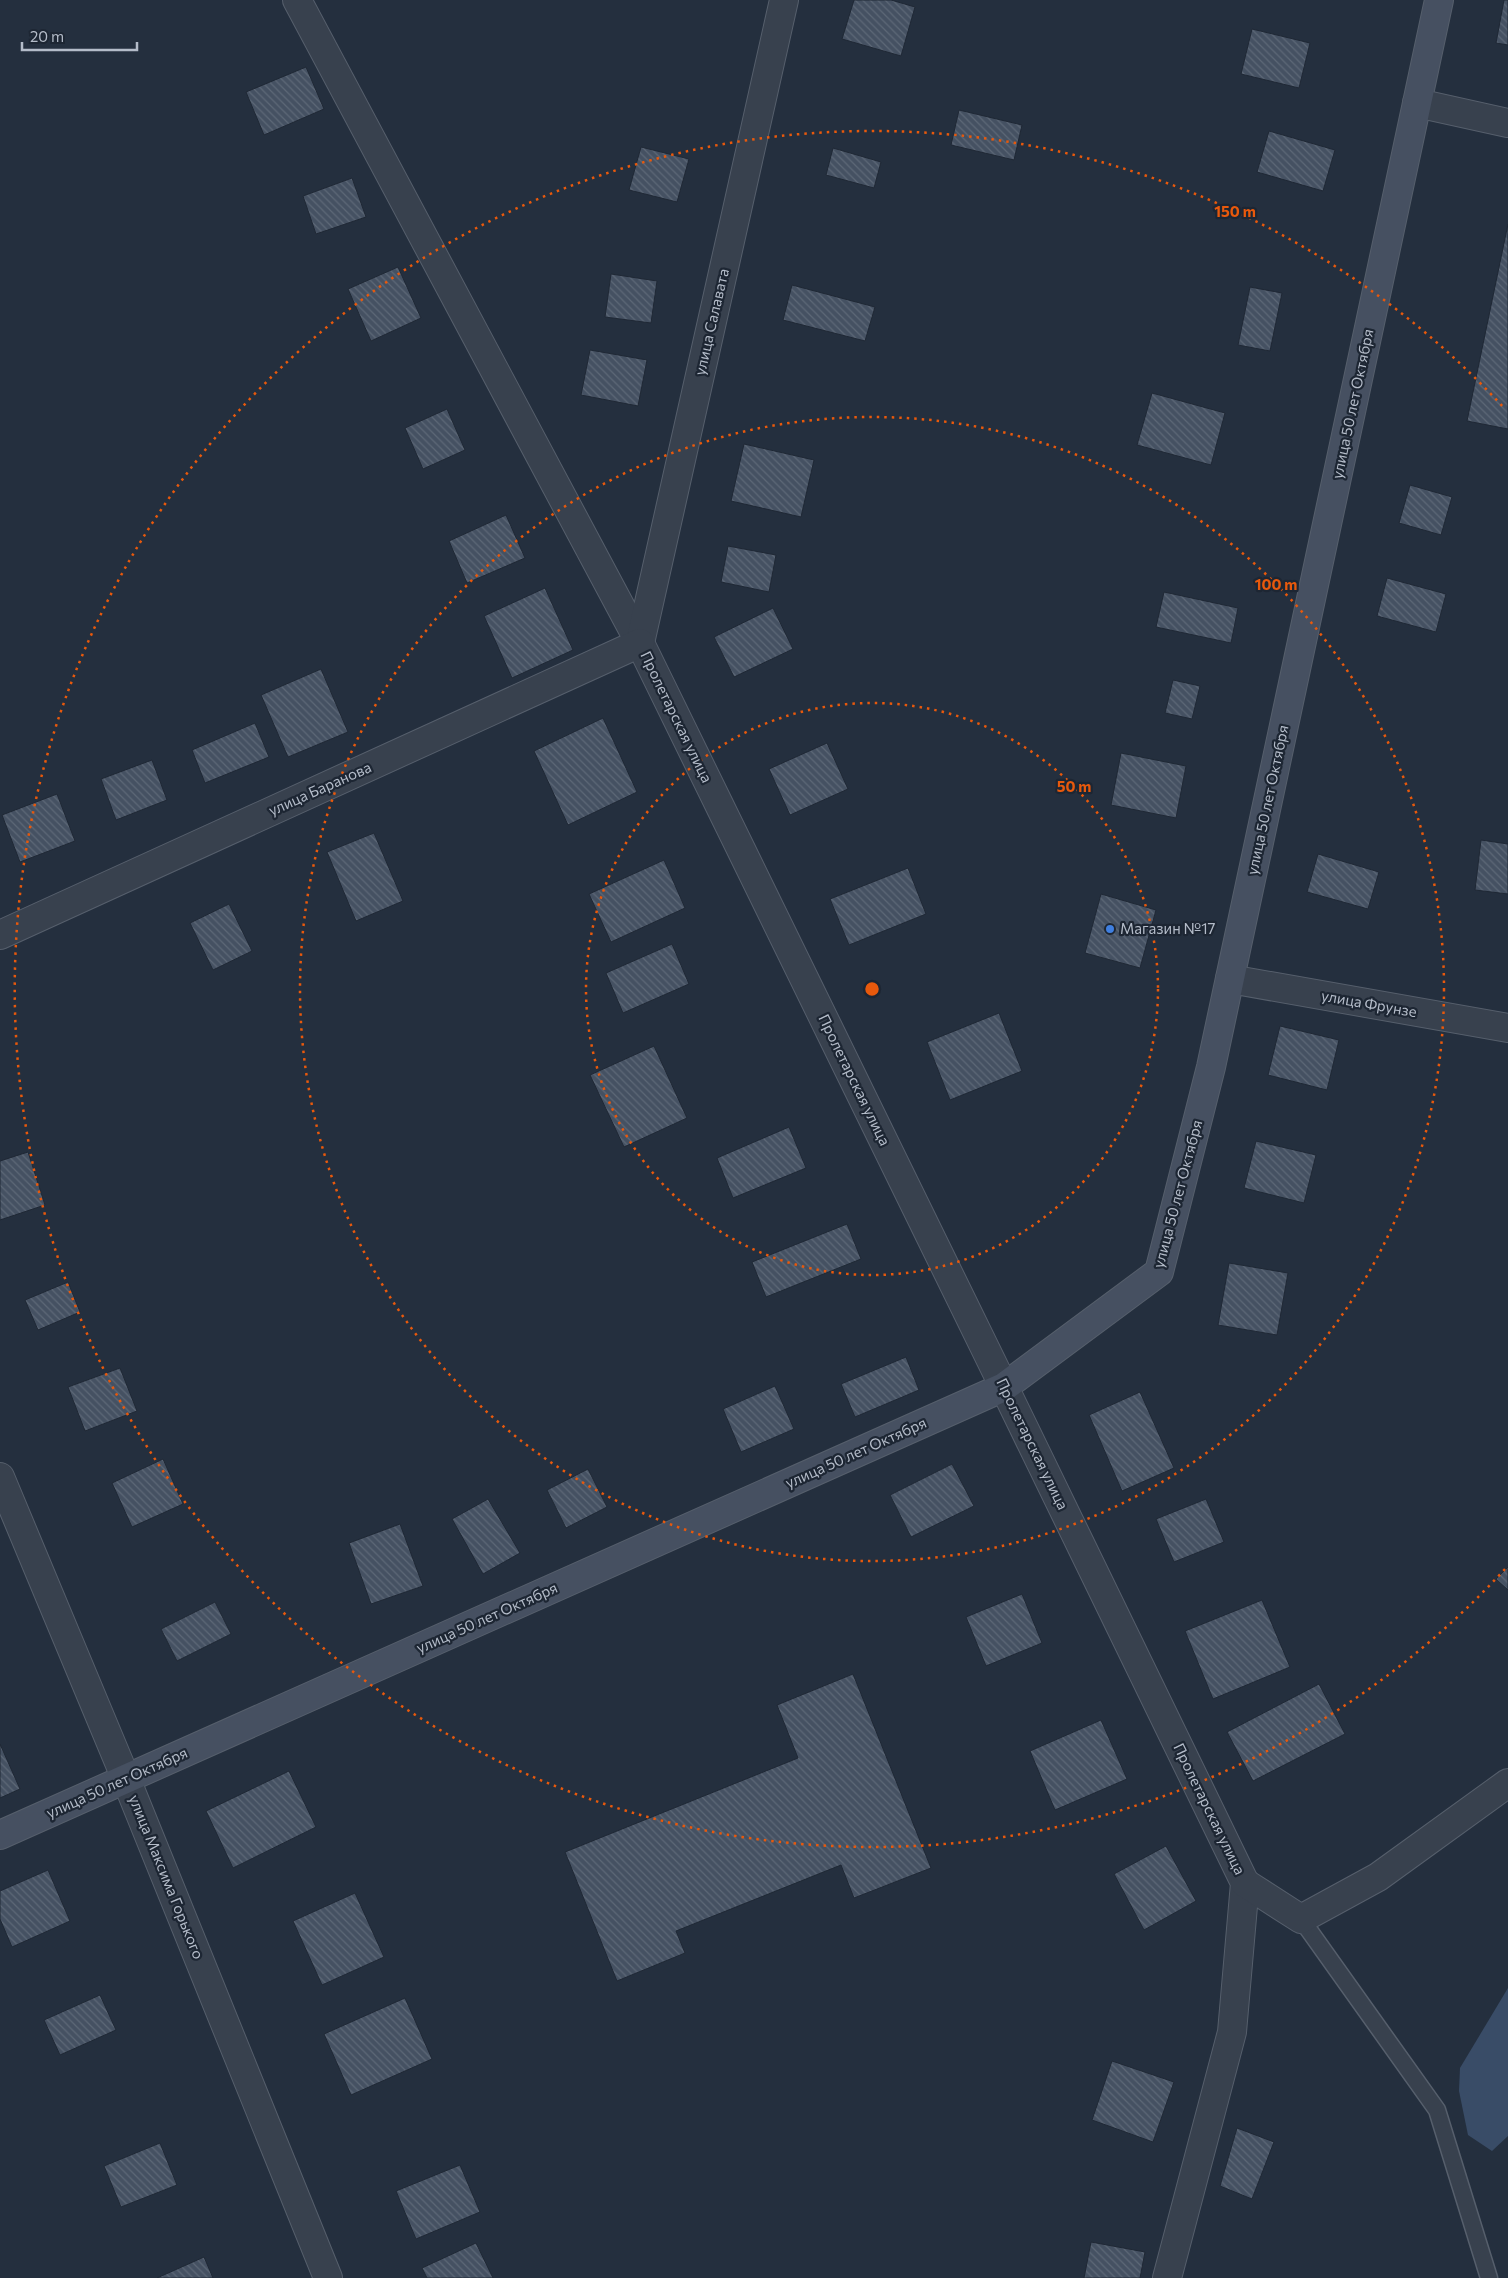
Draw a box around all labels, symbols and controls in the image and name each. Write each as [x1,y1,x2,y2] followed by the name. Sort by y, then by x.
[22,20,138,52] scale bar
[30,27,64,45] text: 20 m
[1214,202,1256,220] text: 150 m
[690,267,732,377] street label: улица Салавата
[1327,327,1377,480] street label: улица 50 лет Октября
[1255,575,1297,593] text: 100 m
[637,648,717,785] street label: Пролетарская улица
[1242,723,1292,876] street label: улица 50 лет Октября
[265,757,374,819] street label: улица Баранова
[1057,777,1091,795] text: 50 m
[1120,919,1216,937] place label: Магазин №17
[1104,923,1116,935] marker: Магазин №17
[863,980,881,998] centre of rings
[1320,986,1418,1020] street label: улица Фрунзе
[815,1011,895,1148] street label: Пролетарская улица
[1149,1118,1205,1270] street label: улица 50 лет Октября
[993,1375,1073,1512] street label: Пролетарская улица
[782,1413,929,1491] street label: улица 50 лет Октября
[413,1578,560,1656] street label: улица 50 лет Октября
[1170,1740,1250,1877] street label: Пролетарская улица
[43,1743,190,1821] street label: улица 50 лет Октября
[126,1792,208,1962] street label: улица Максима Горького

